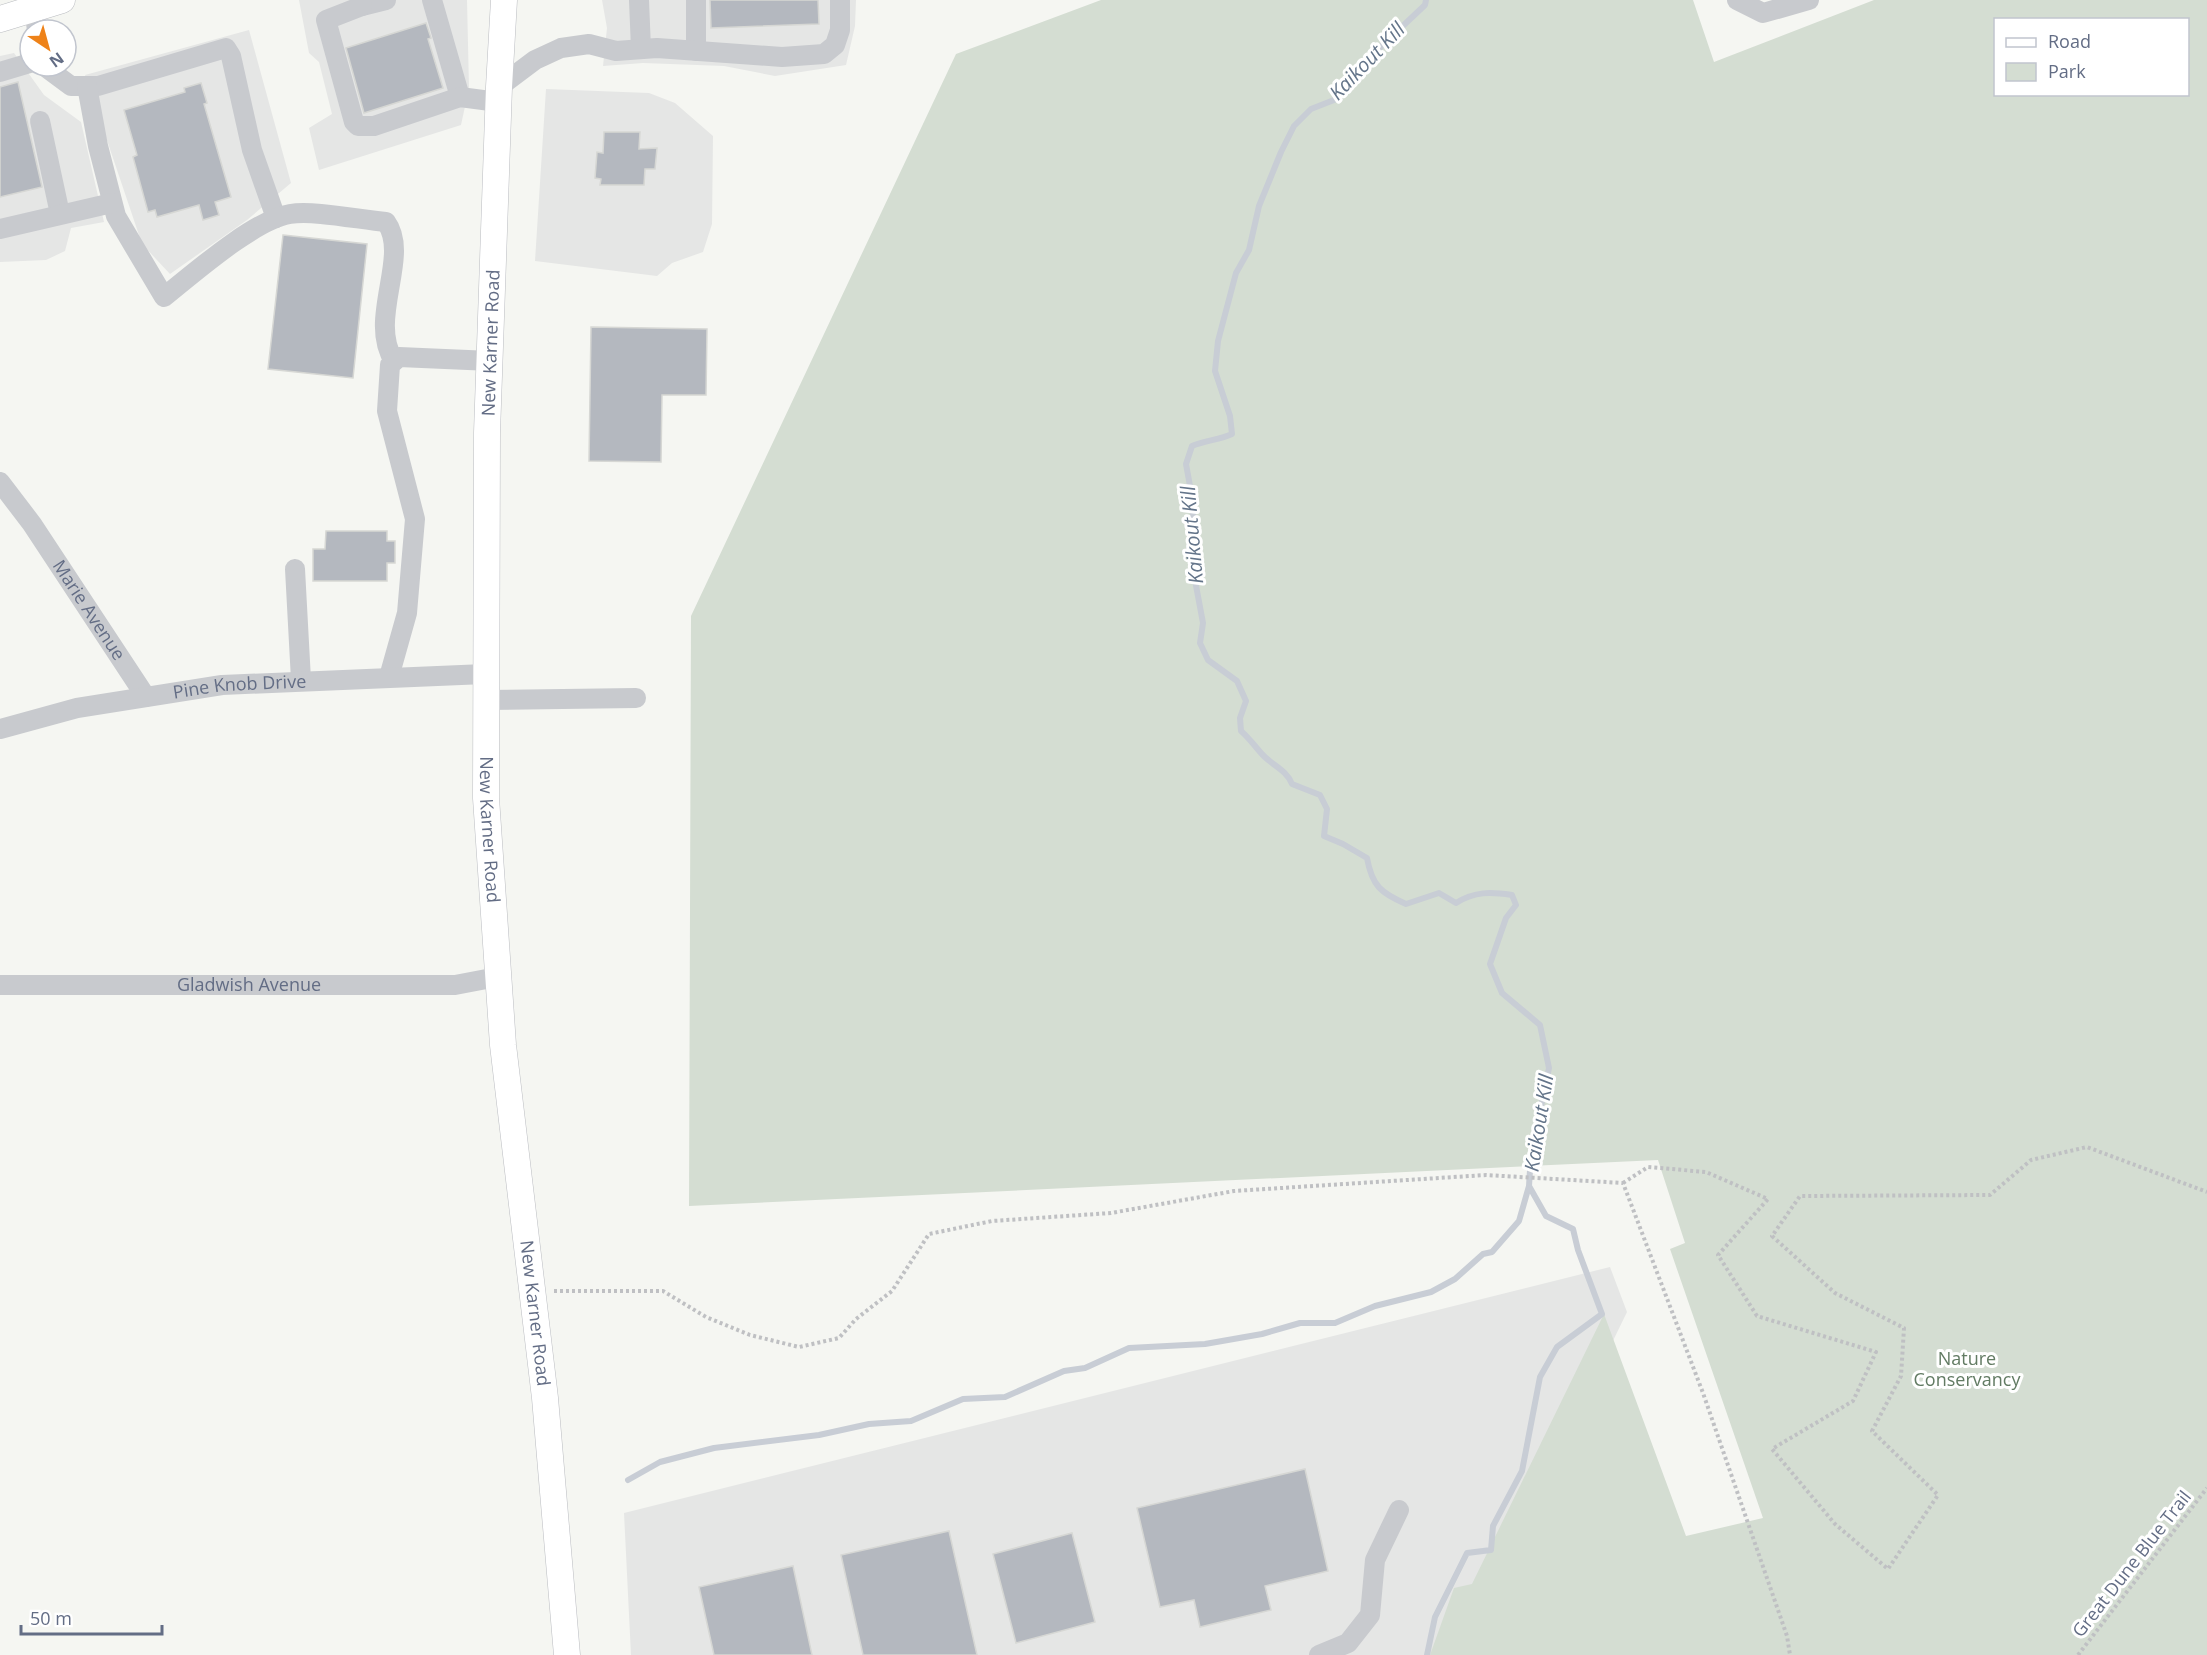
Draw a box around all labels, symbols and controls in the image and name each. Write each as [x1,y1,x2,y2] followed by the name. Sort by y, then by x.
[1323,15,1411,105] water label: Kaikout Kill
[18,18,78,78] north arrow
[1994,18,2189,96] legend
[2048,29,2091,53] text: Road
[45,47,69,73] text: N
[2048,59,2086,83] text: Park
[475,269,505,417] street label: New Karner Road
[1174,484,1209,585] water label: Kaikout Kill
[48,555,131,664] street label: Marie Avenue
[171,668,307,704] street label: Pine Knob Drive
[475,756,506,904] street label: New Karner Road
[177,972,321,996] street label: Gladwish Avenue
[1517,1071,1560,1174] water label: Kaikout Kill
[515,1239,556,1387] street label: New Karner Road
[1914,1346,2021,1391] park label: Nature Conservancy
[2066,1485,2196,1642] street label: Great Dune Blue Trail
[21,1598,162,1636] scale bar
[30,1606,72,1630] text: 50 m

